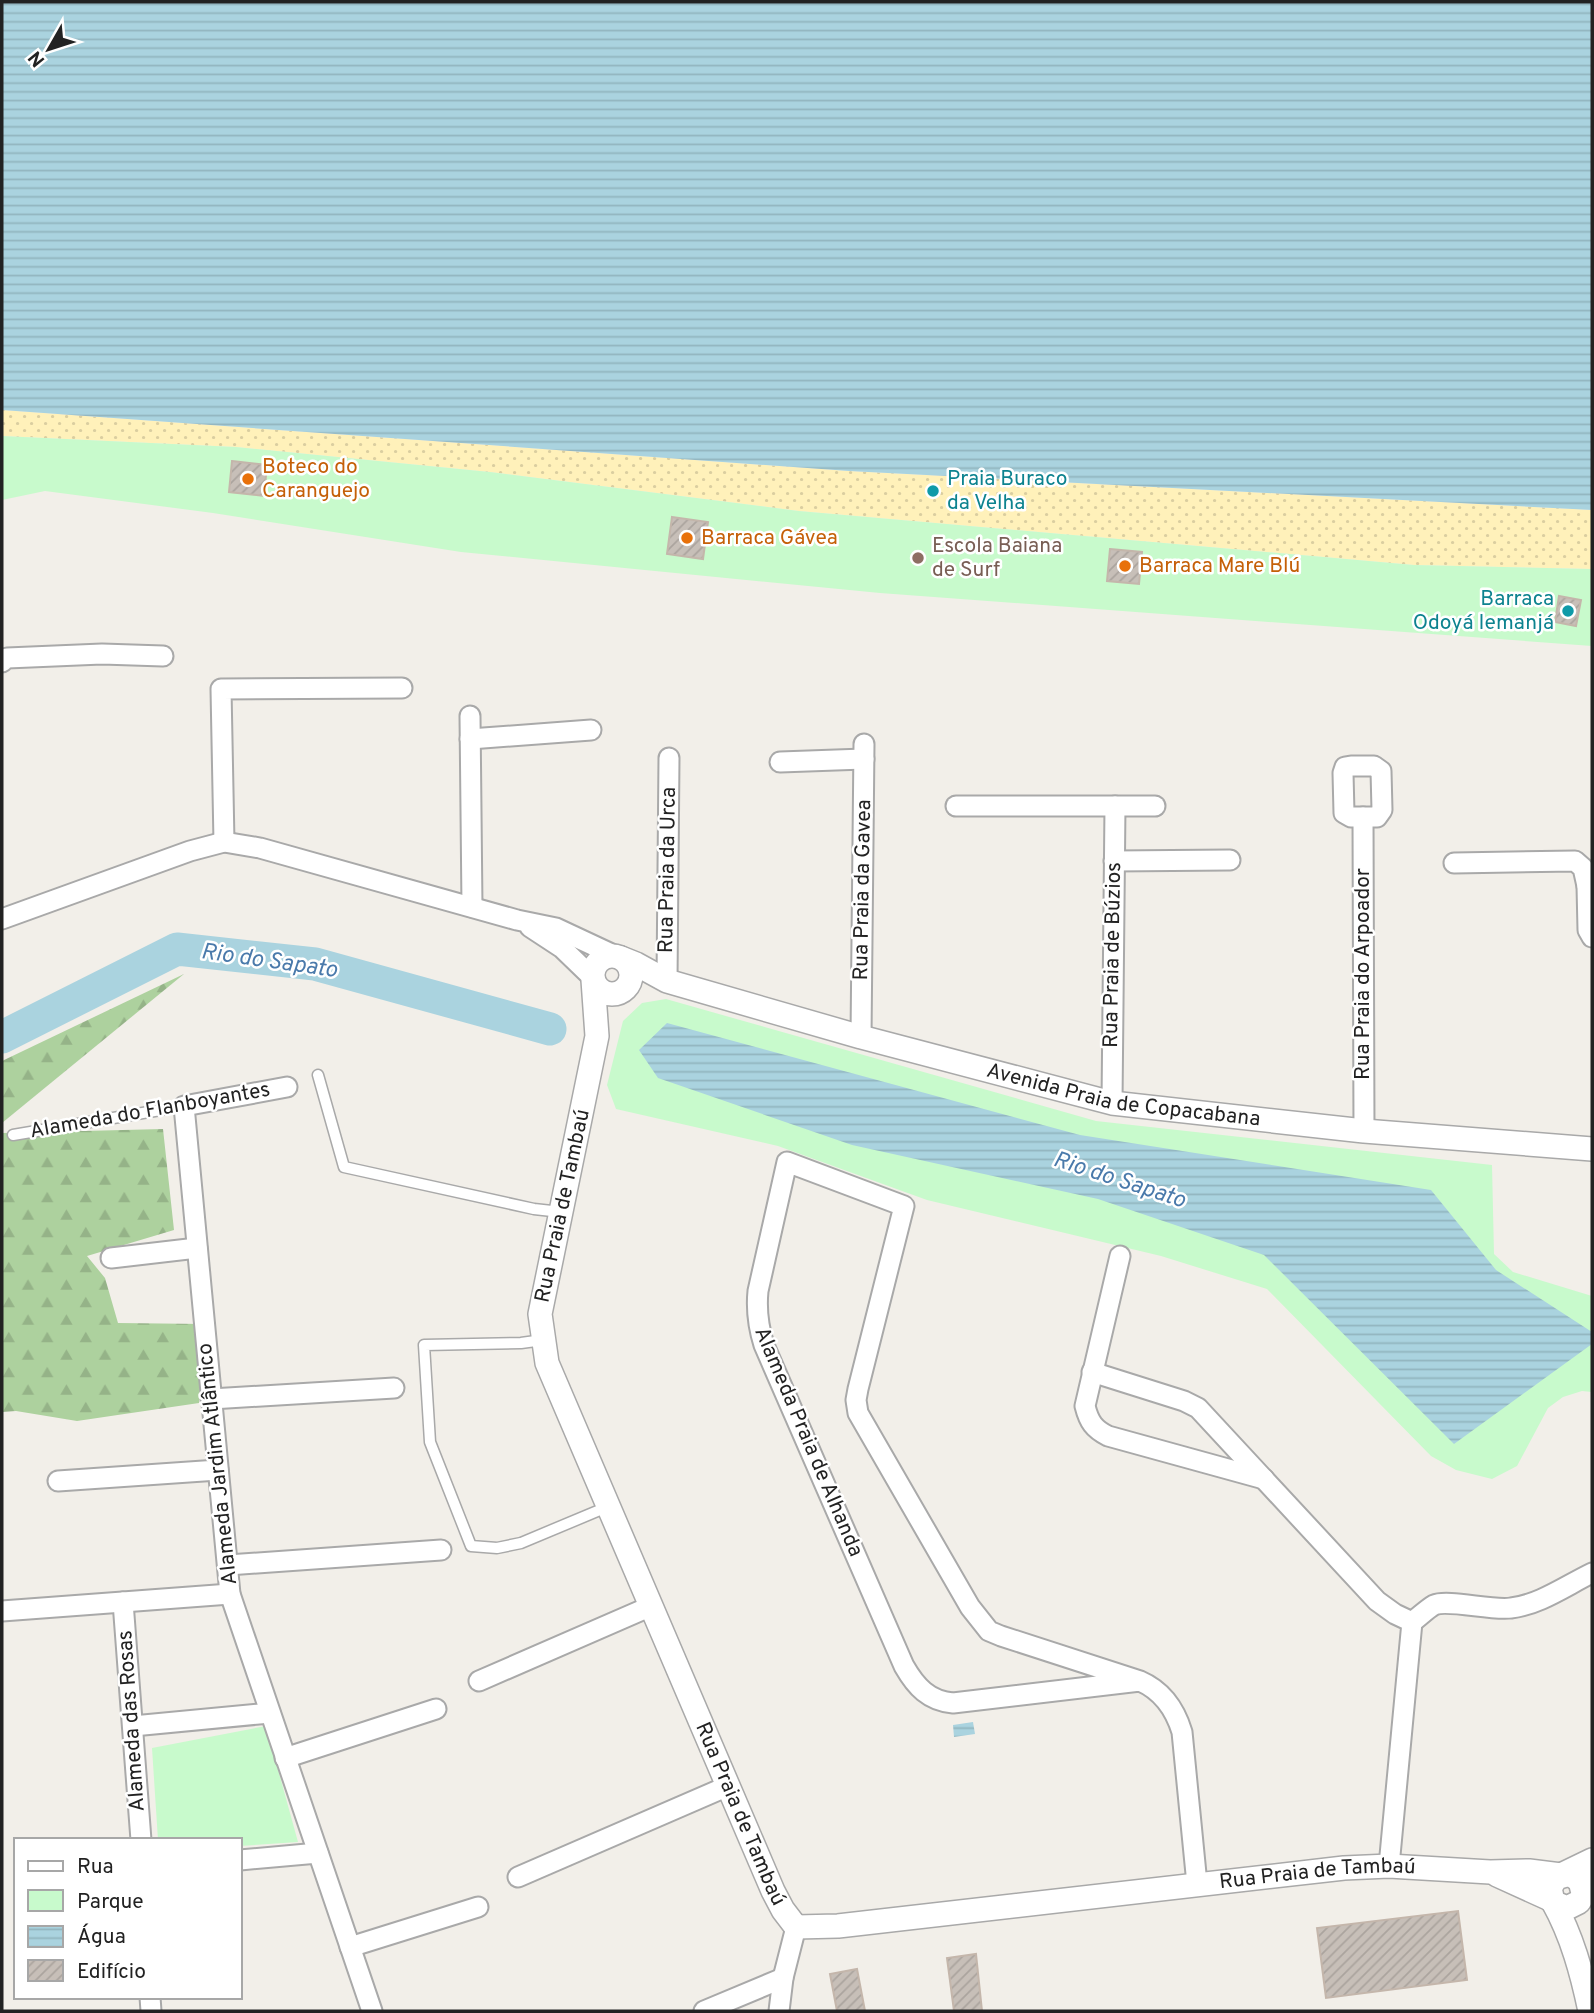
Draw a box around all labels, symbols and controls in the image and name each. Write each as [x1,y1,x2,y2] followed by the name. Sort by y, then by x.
[14,14,84,84] north arrow
[24,46,51,71] text: N
[262,454,370,505] place label: Boteco do Caranguejo
[947,466,1068,517] place label: Praia Buraco da Velha
[240,471,256,487] marker: Boteco do Caranguejo
[925,483,941,499] marker: Praia Buraco da Velha
[701,525,838,552] place label: Barraca Gávea
[679,530,695,546] marker: Barraca Gávea
[932,533,1062,584] place label: Escola Baiana de Surf
[910,550,926,566] marker: Escola Baiana de Surf
[1139,553,1300,580] place label: Barraca Mare Blú
[1117,558,1133,574] marker: Barraca Mare Blú
[1413,586,1554,637] place label: Barraca Odoyá Iemanjá
[1560,603,1576,619] marker: Barraca Odoyá Iemanjá
[653,787,683,953] street label: Rua Praia da Urca
[848,799,878,981] street label: Rua Praia da Gavea
[1098,862,1128,1048] street label: Rua Praia de Búzios
[1350,868,1377,1080] street label: Rua Praia do Arpoador
[199,938,340,986] water label: Rio do Sapato
[984,1057,1262,1133] street label: Avenida Praia de Copacabana
[28,1077,272,1145] street label: Alameda do Flanboyantes
[529,1107,597,1305] street label: Rua Praia de Tambaú
[1049,1146,1189,1216] water label: Rio do Sapato
[747,1323,869,1561] street label: Alameda Praia de Alhanda
[192,1342,244,1586] street label: Alameda Jardim Atlântico
[112,1629,152,1813] street label: Alameda das Rosas
[689,1718,792,1910] street label: Rua Praia de Tambaú
[14,1838,242,1999] legend
[1218,1852,1416,1896] street label: Rua Praia de Tambaú
[77,1854,114,1881] text: Rua
[77,1889,144,1916] text: Parque
[77,1923,126,1951] text: Água
[77,1959,146,1986] text: Edifício

